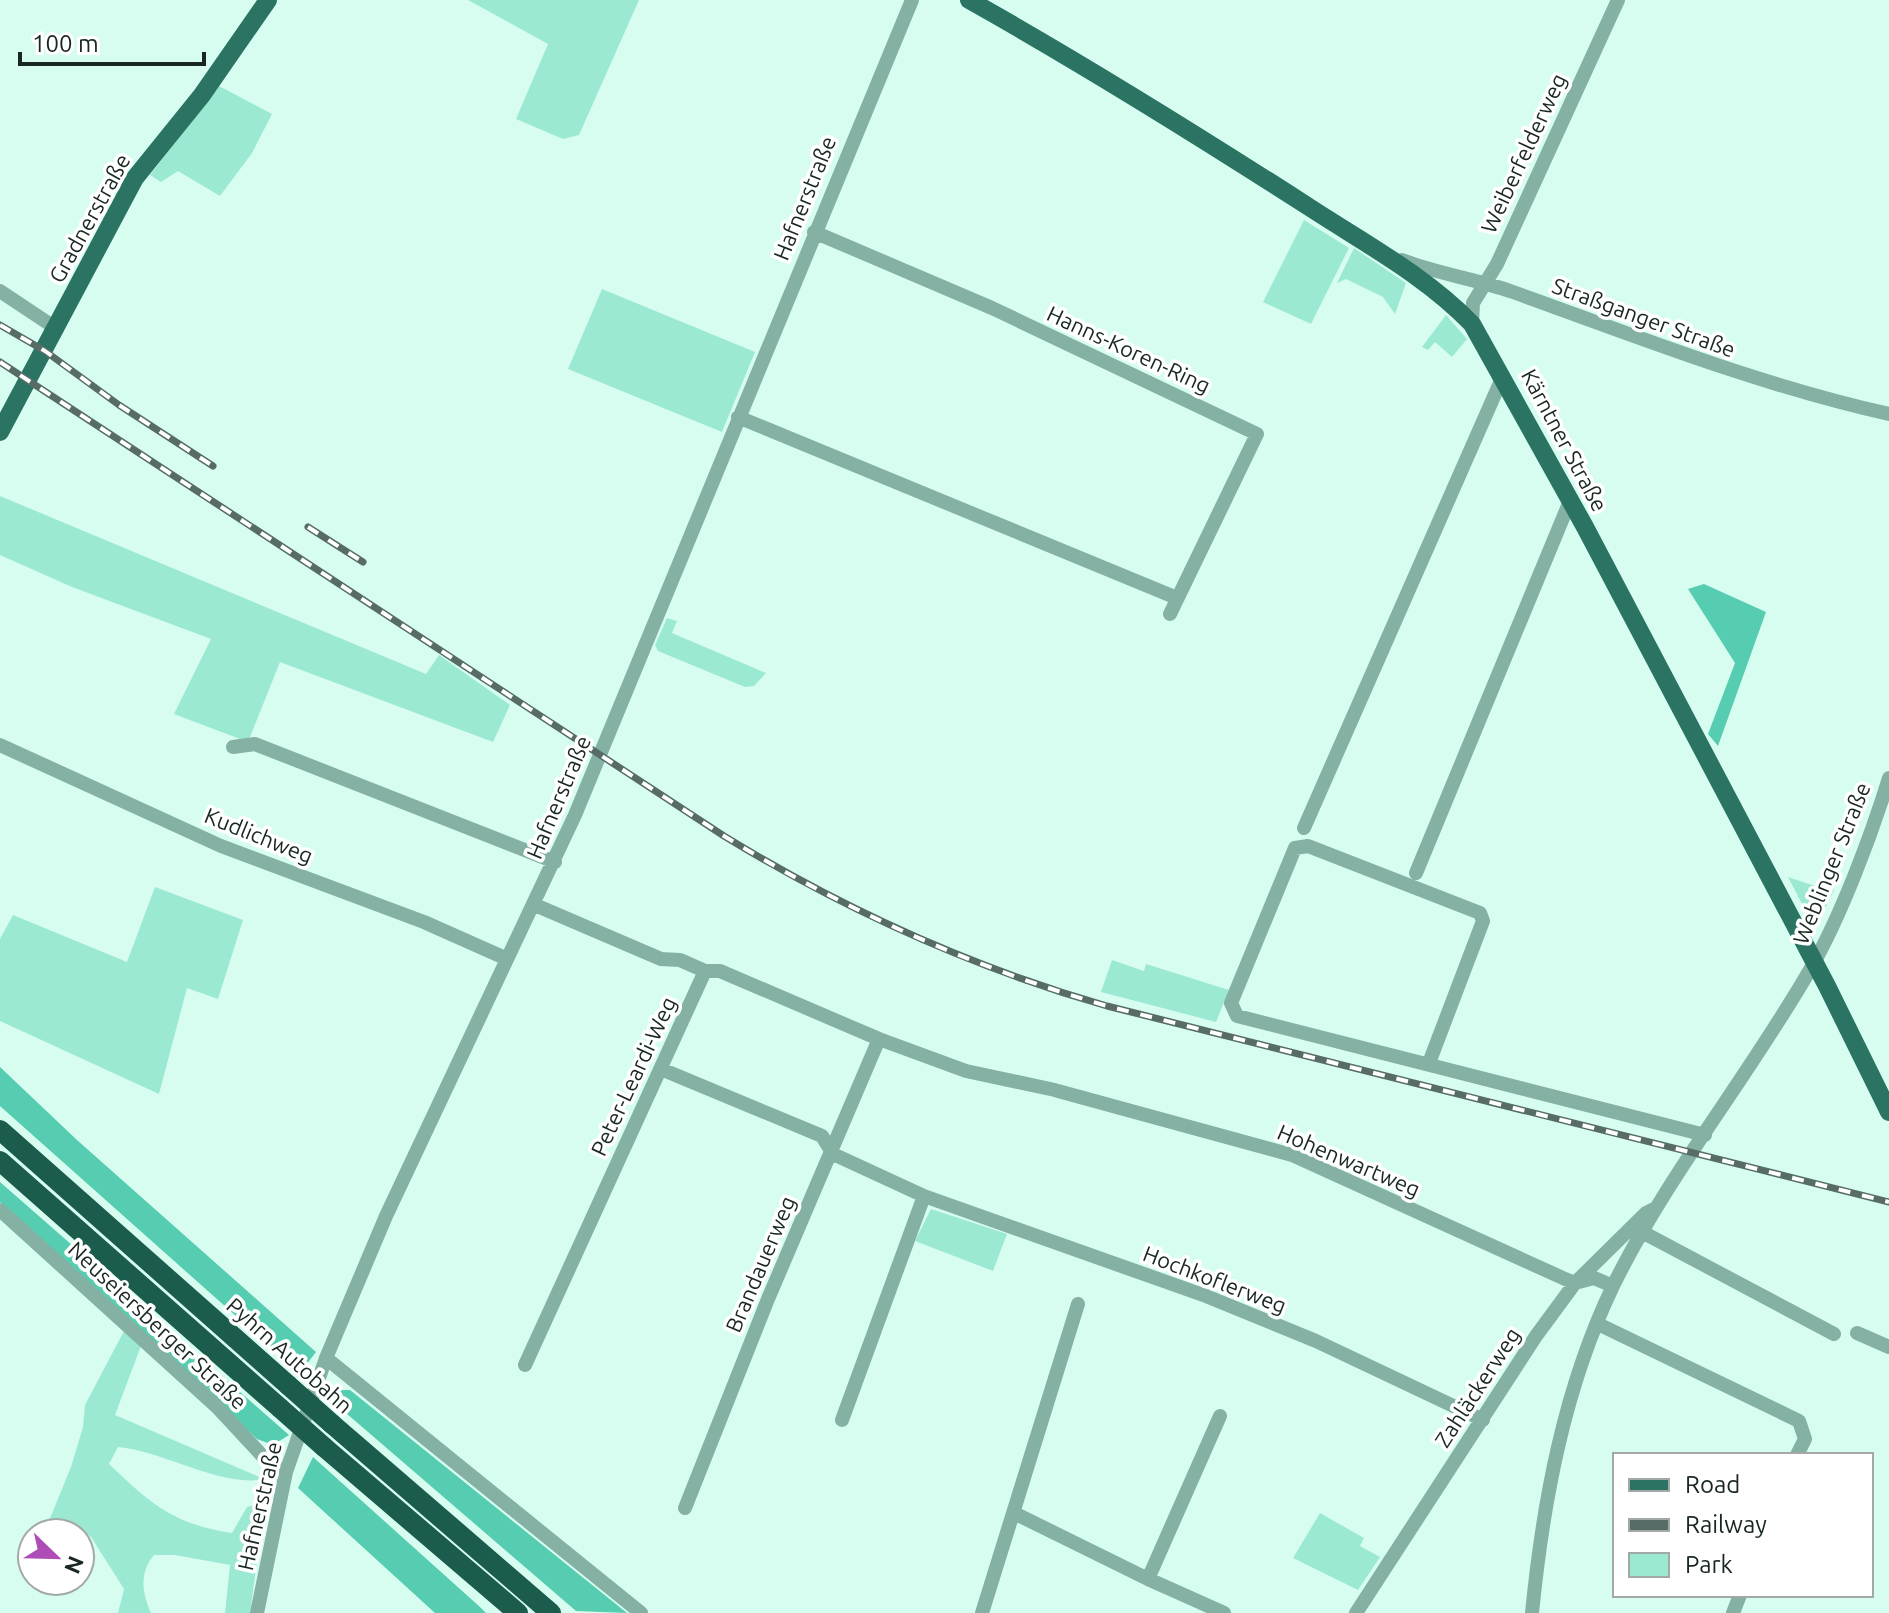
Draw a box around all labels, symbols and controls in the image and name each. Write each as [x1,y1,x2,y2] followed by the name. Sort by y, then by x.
[20,16,204,66] scale bar
[32,30,99,57] text: 100 m
[1475,69,1571,237] street label: Weiberfelderweg
[768,132,840,264] street label: Hafnerstraße
[43,149,135,287] street label: Gradnerstraße
[1549,272,1739,362] street label: Straßganger Straße
[1043,300,1215,398] street label: Hanns-Koren-Ring
[1517,365,1613,515] street label: Kärntner Straße
[521,732,595,862] street label: Hafnerstraße
[1787,779,1875,947] street label: Weblinger Straße
[201,802,317,868] street label: Kudlichweg
[585,993,681,1159] street label: Peter-Leardi-Weg
[1274,1119,1424,1201] street label: Hohenwartweg
[720,1192,800,1336] street label: Brandauerweg
[64,1236,252,1414] street label: Neuseiersberger Straße
[1140,1240,1290,1318] street label: Hochkoflerweg
[222,1292,358,1418] street label: Pyhrn Autobahn
[1429,1323,1525,1451] street label: Zahläckerweg
[232,1439,286,1573] street label: Hafnerstraße
[1613,1453,1873,1597] legend
[1685,1471,1740,1498] text: Road
[1685,1511,1767,1538] text: Railway
[16,1517,96,1597] north arrow
[1685,1551,1733,1578] text: Park
[60,1553,90,1577] text: N

